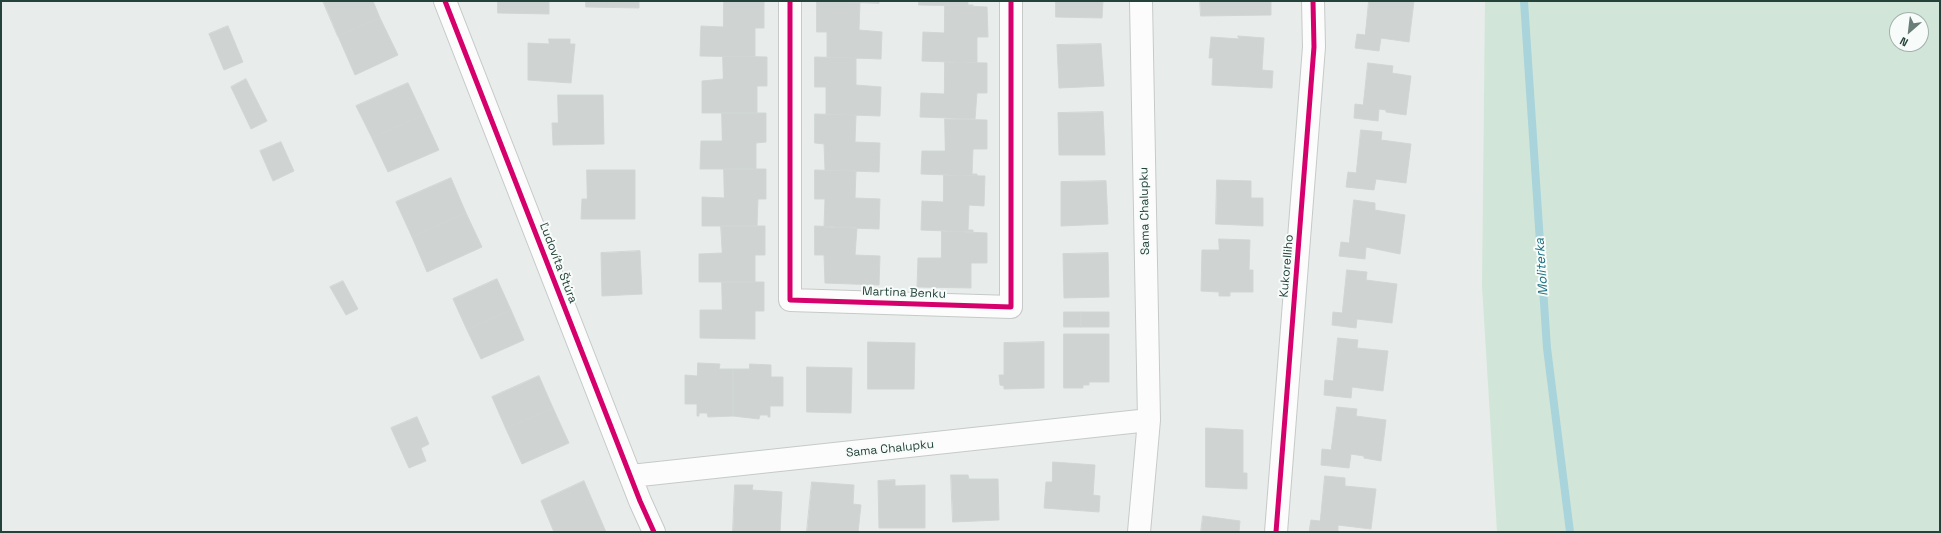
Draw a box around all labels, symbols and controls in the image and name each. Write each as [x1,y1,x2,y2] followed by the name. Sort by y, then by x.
[1889,12,1929,52] north arrow
[1897,34,1910,50] text: N
[1137,167,1153,255] street label: Sama Chalupku
[536,221,580,305] street label: Ľudovíta Štúra
[1277,234,1297,298] street label: Kukorelliho
[1532,237,1552,297] water label: Moliterka
[862,284,946,302] street label: Martina Benku
[845,437,935,461] street label: Sama Chalupku

